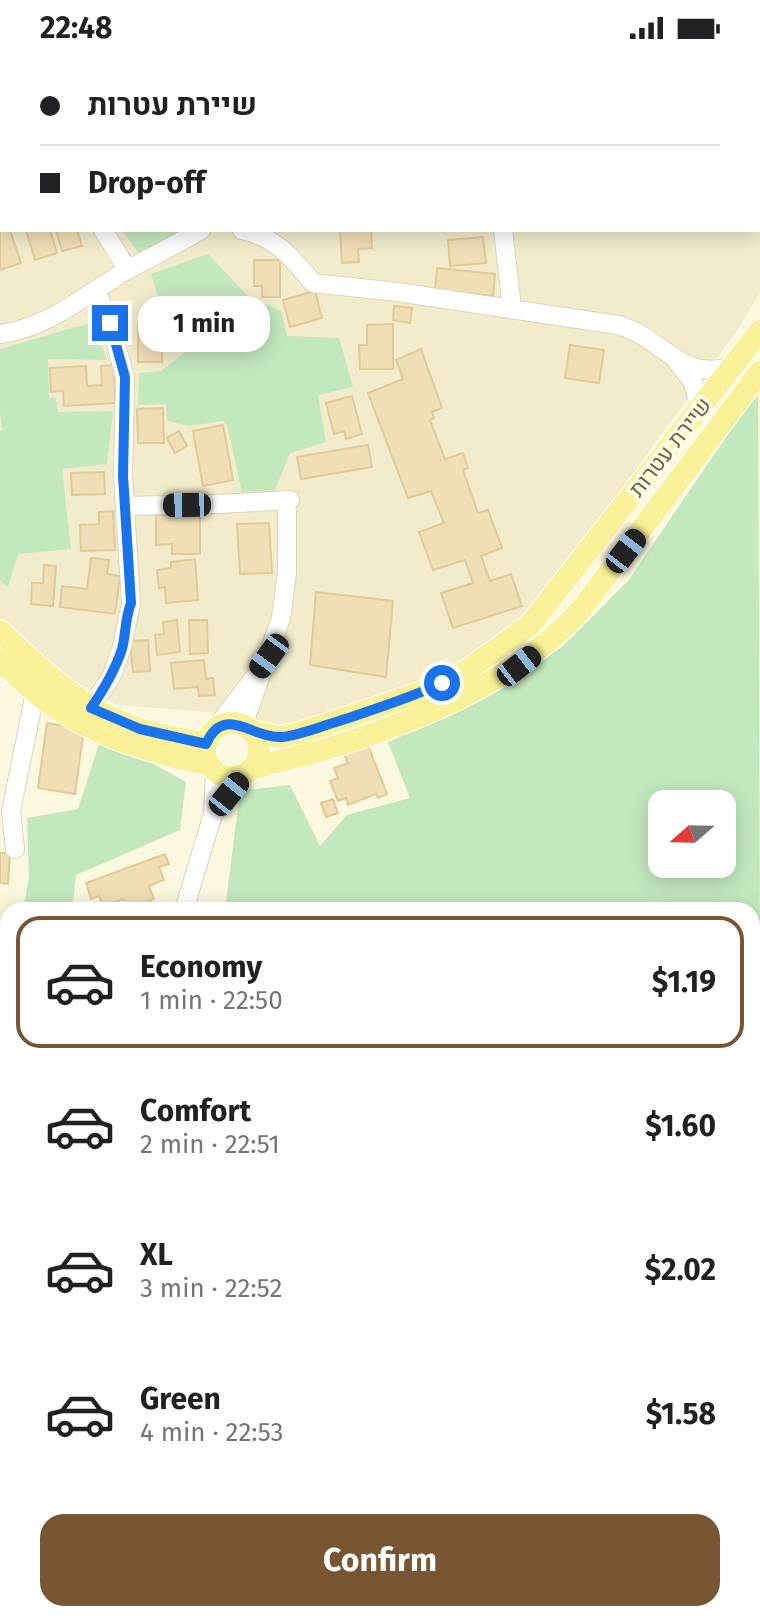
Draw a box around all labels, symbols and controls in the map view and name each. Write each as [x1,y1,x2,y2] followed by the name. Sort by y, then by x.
[40,10,112,46] text: 22:48
[88,87,257,123] text: שיירת עטרות
[88,165,205,201] text: Drop-off
[138,295,270,351] callout: 1 min
[92,305,128,341] route end
[173,308,235,339] text: 1 min
[623,392,717,502] street label: שיירת עטרות
[163,493,211,517] car
[602,525,650,577] car
[245,630,293,682] car
[493,642,545,690] car
[424,665,460,701] route start
[205,768,253,820] car
[648,790,736,878] north arrow
[648,790,736,878] map controls
[44,946,116,1018] icon: car
[140,949,262,985] text: Economy
[652,964,716,1000] text: $1.19
[140,985,283,1016] text: 1 min · 22:50
[44,1090,116,1162] icon: car
[140,1093,251,1129] text: Comfort
[645,1108,716,1144] text: $1.60
[140,1129,280,1160] text: 2 min · 22:51
[44,1234,116,1306] icon: car
[140,1237,173,1273] text: XL
[645,1252,716,1288] text: $2.02
[140,1273,282,1304] text: 3 min · 22:52
[44,1378,116,1450] icon: car
[140,1381,221,1417] text: Green
[646,1396,716,1432] text: $1.58
[140,1417,284,1448] text: 4 min · 22:53
[40,1514,720,1606] button: Confirm

